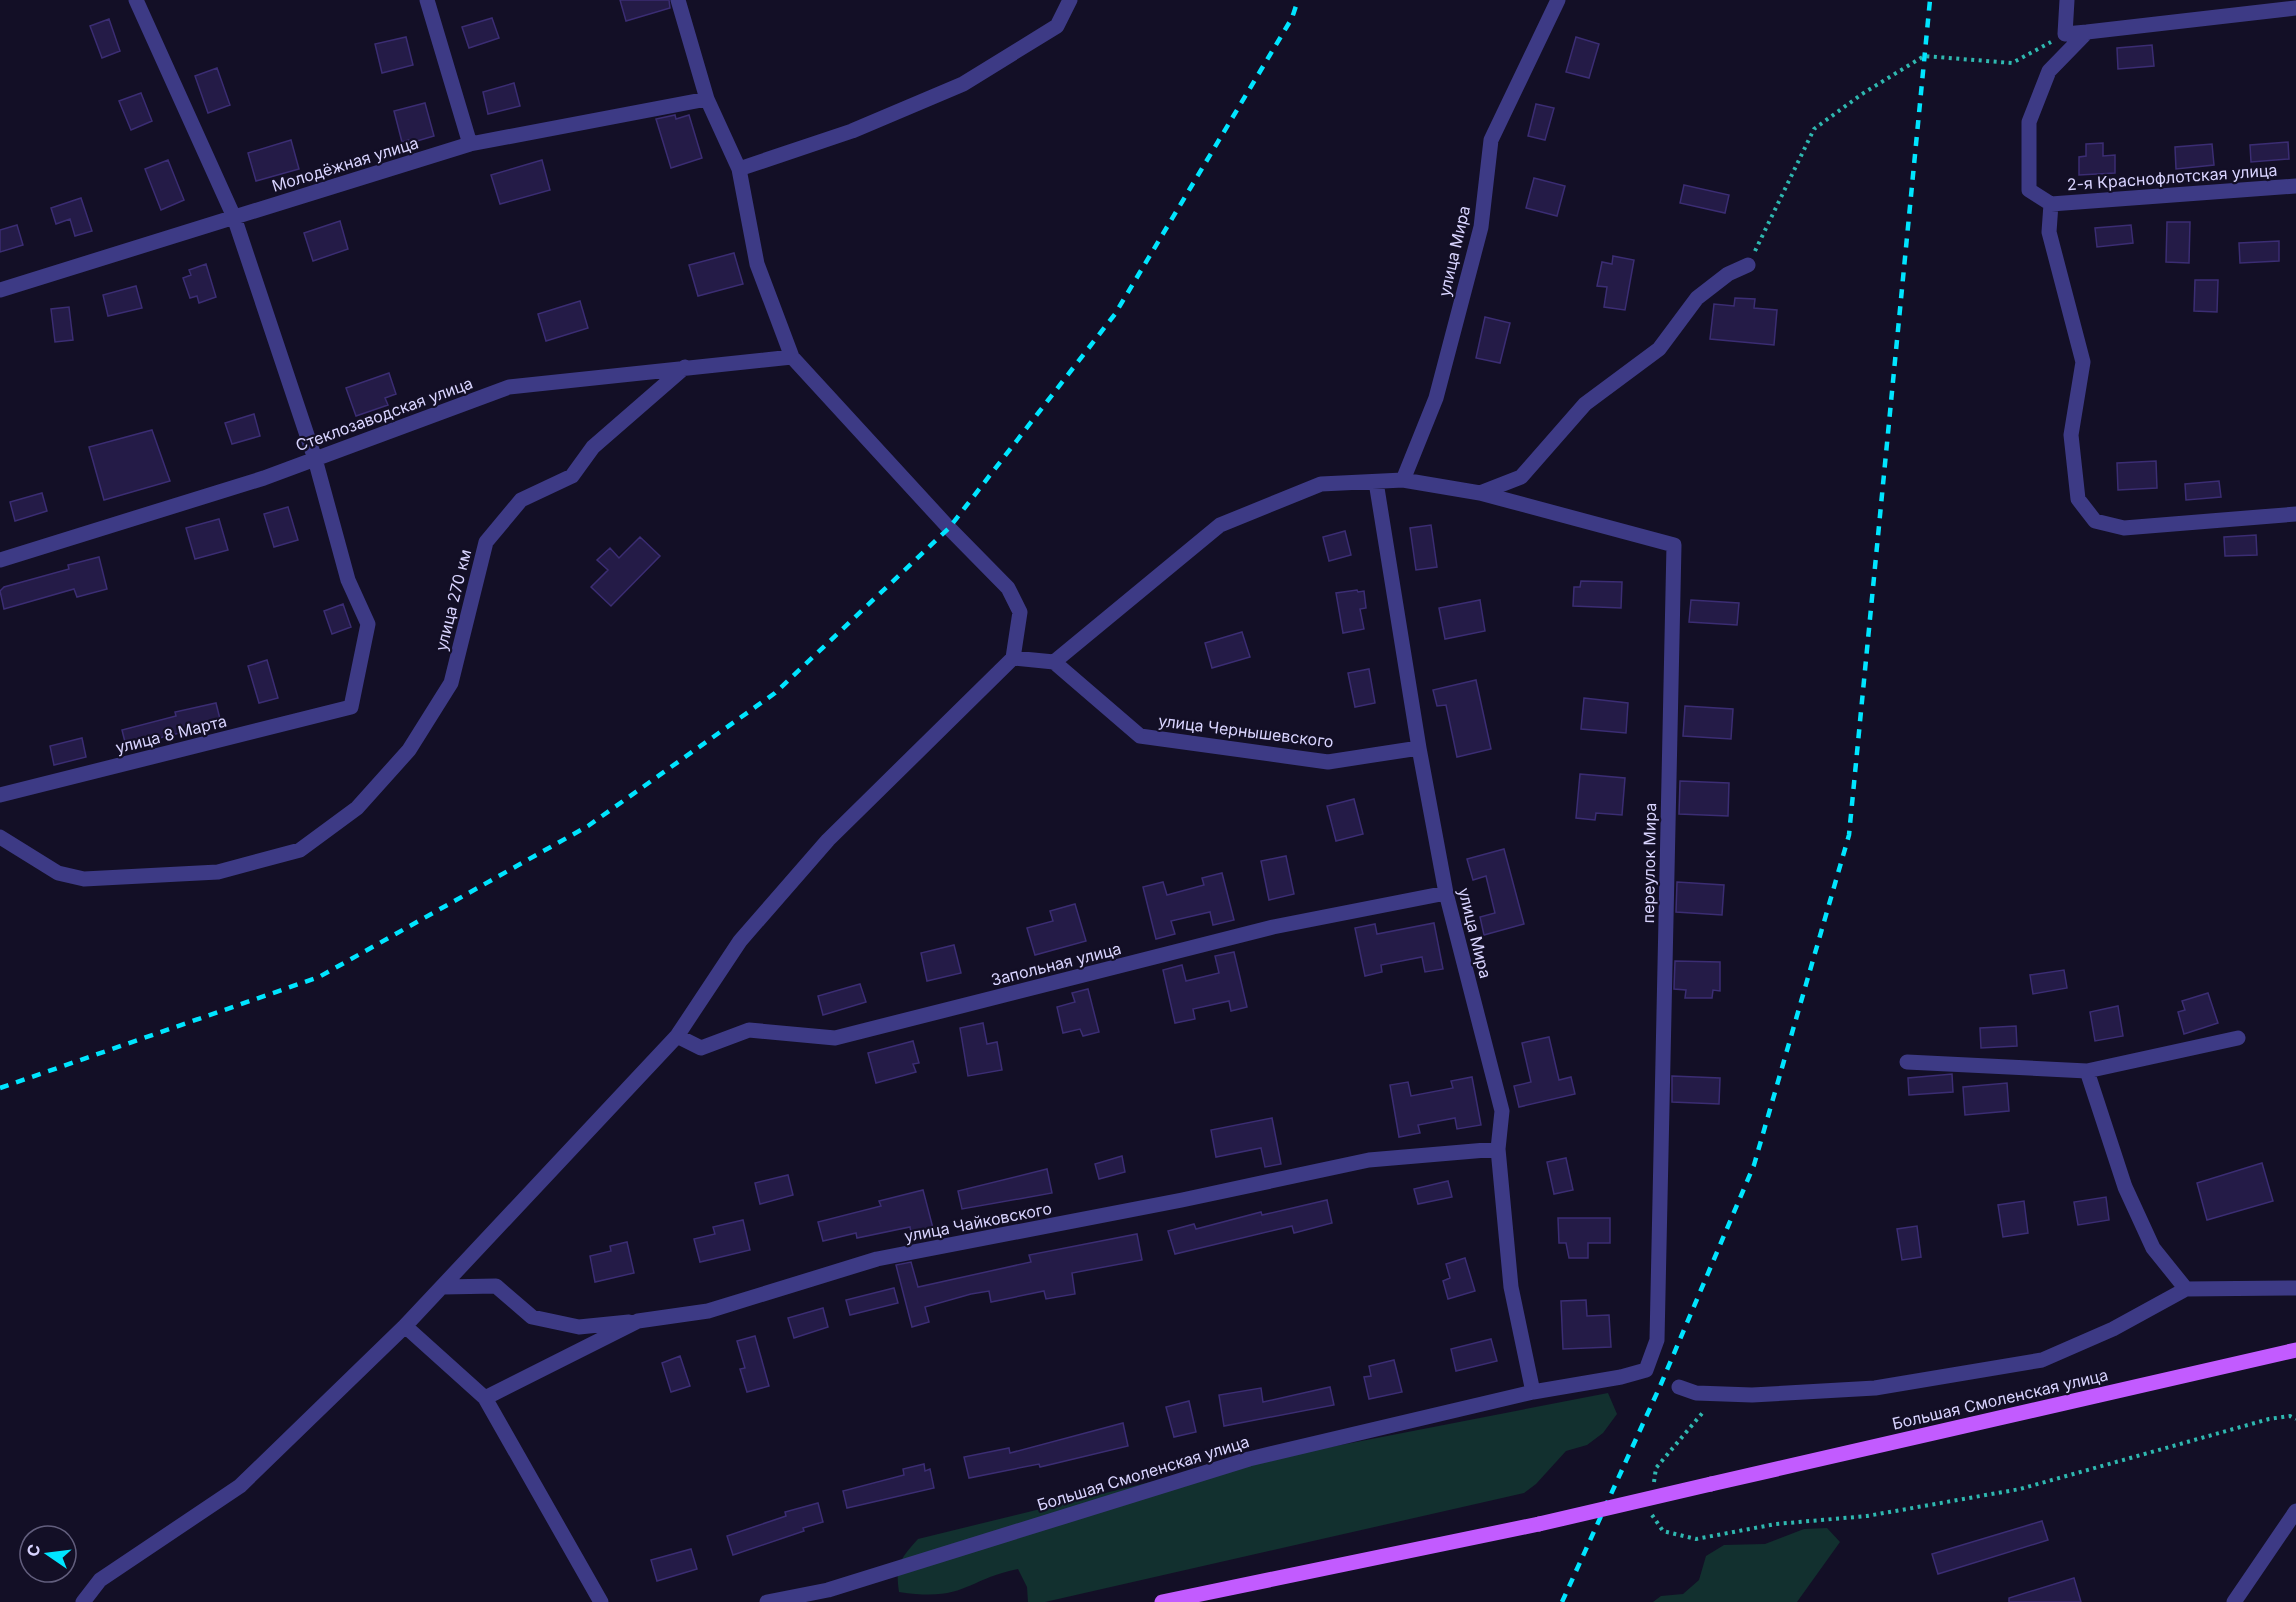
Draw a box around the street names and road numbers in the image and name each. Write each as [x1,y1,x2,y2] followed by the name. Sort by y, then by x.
[269,132,421,196] street label: Молодёжная улица
[2066,160,2278,194] street label: 2-я Краснофлотская улица
[1434,204,1474,298] street label: улица Мира
[293,373,475,455] street label: Стеклозаводская улица
[431,547,475,653] street label: улица 270 км
[1157,710,1335,752] street label: улица Чернышевского
[113,711,229,757] street label: улица 8 Марта
[1638,803,1660,923] street label: переулок Мира
[1454,886,1496,980] street label: улица Мира
[989,938,1123,990] street label: Запольная улица
[903,1198,1053,1246] street label: улица Чайковского
[1890,1364,2110,1434] street label: Большая Смоленская улица
[1034,1431,1252,1515] street label: Большая Смоленская улица

